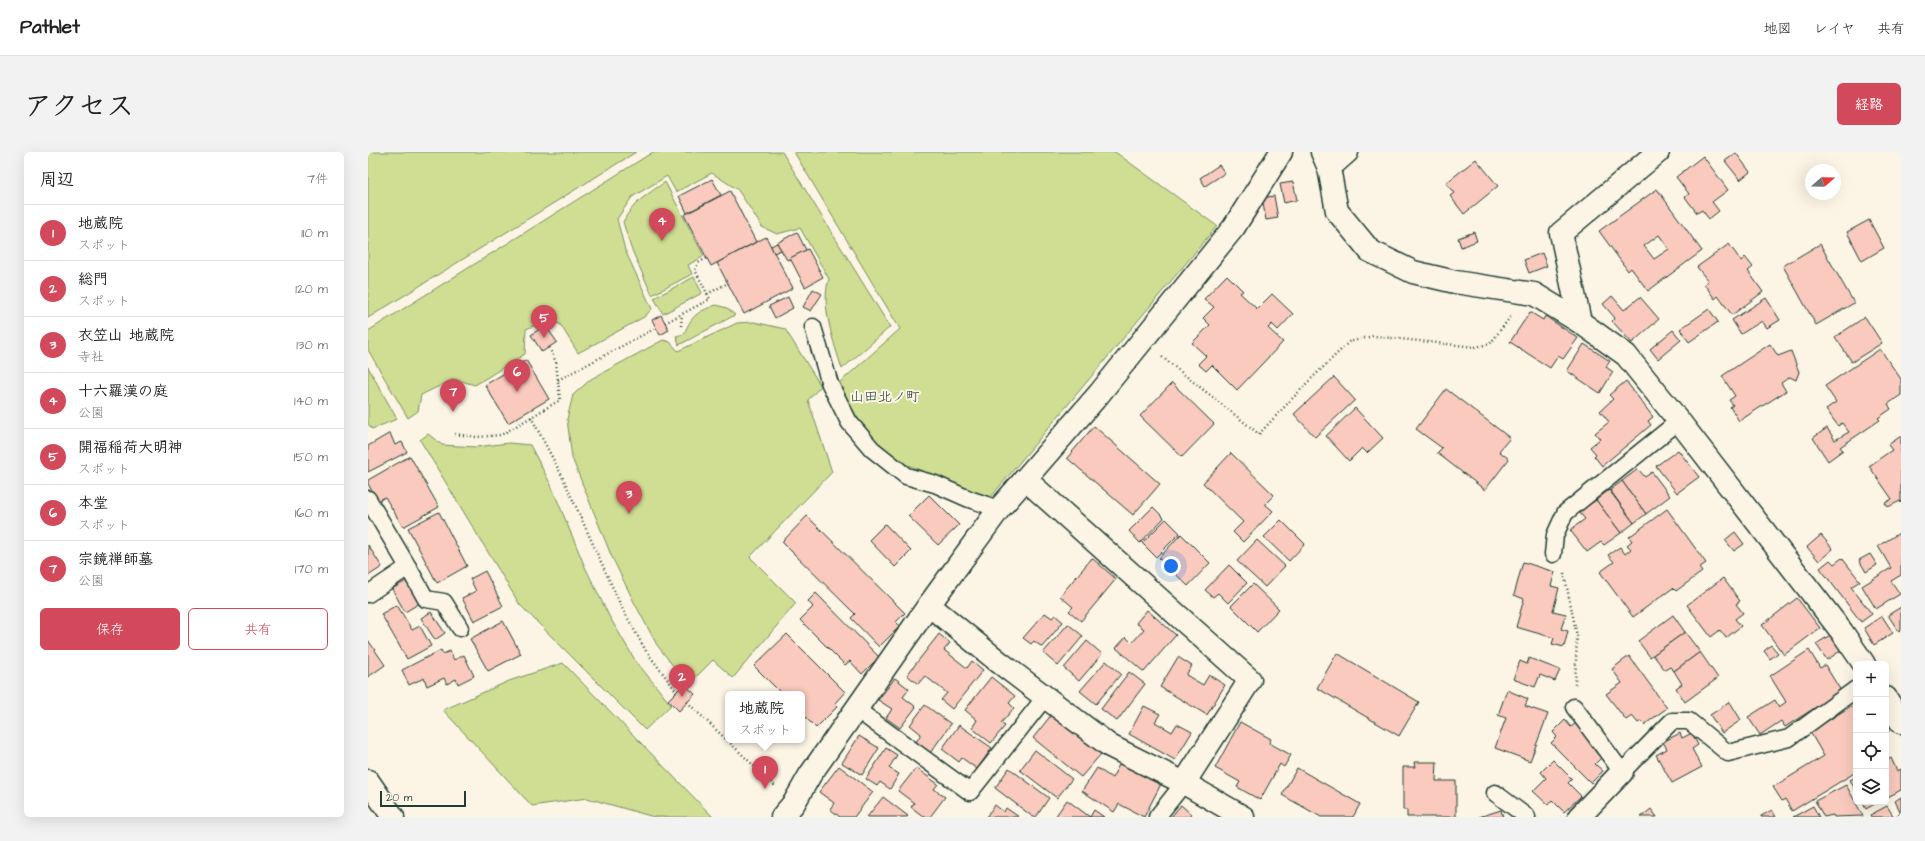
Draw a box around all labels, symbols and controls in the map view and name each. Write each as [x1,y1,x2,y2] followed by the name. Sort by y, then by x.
[20,14,80,41] text: Pathlet
[1764,19,1792,39] text: 地図
[1814,19,1855,39] text: レイヤ
[1877,19,1905,39] text: 共有
[1837,83,1901,125] button: 経路
[24,87,134,126] text: アクセス
[1805,164,1841,200] north arrow
[40,168,74,192] text: 周辺
[307,170,328,188] text: 7件
[649,208,675,241] pin: 4
[78,213,123,234] text: 地蔵院
[52,224,54,242] text: 1
[301,224,328,242] text: 110 m
[78,236,130,254] text: スポット
[78,269,108,290] text: 総門
[49,280,57,298] text: 2
[295,280,328,298] text: 120 m
[78,292,130,310] text: スポット
[531,305,557,338] pin: 5
[78,325,174,346] text: 衣笠山 地蔵院
[50,336,56,354] text: 3
[296,336,328,354] text: 130 m
[78,348,104,366] text: 寺社
[504,359,530,392] pin: 6
[440,379,466,412] pin: 7
[78,381,168,402] text: 十六羅漢の庭
[850,387,920,407] district label: 山田北ノ町
[49,392,57,410] text: 4
[294,392,328,410] text: 140 m
[78,404,104,422] text: 公園
[78,437,183,458] text: 開福稲荷大明神
[48,448,58,466] text: 5
[294,448,328,466] text: 150 m
[78,460,130,478] text: スポット
[616,481,642,514] pin: 3
[78,493,108,514] text: 本堂
[49,504,57,522] text: 6
[295,504,328,522] text: 160 m
[78,516,130,534] text: スポット
[78,549,153,570] text: 宗鏡禅師墓
[1161,556,1181,576] your location
[49,560,57,578] text: 7
[295,560,328,578] text: 170 m
[78,572,104,590] text: 公園
[40,608,180,650] button: 保存
[188,608,328,650] button: 共有
[1853,661,1889,805] map controls
[1853,661,1889,697] button: +
[669,664,695,697] pin: 2
[725,691,805,743] popup
[1853,697,1889,733] button: −
[739,698,784,719] text: 地蔵院
[739,721,791,739] text: スポット
[1853,733,1889,769] button: locate
[752,756,778,789] pin: 1
[1853,769,1889,805] button: layers
[380,789,466,808] scale bar
[386,790,412,805] text: 20 m

